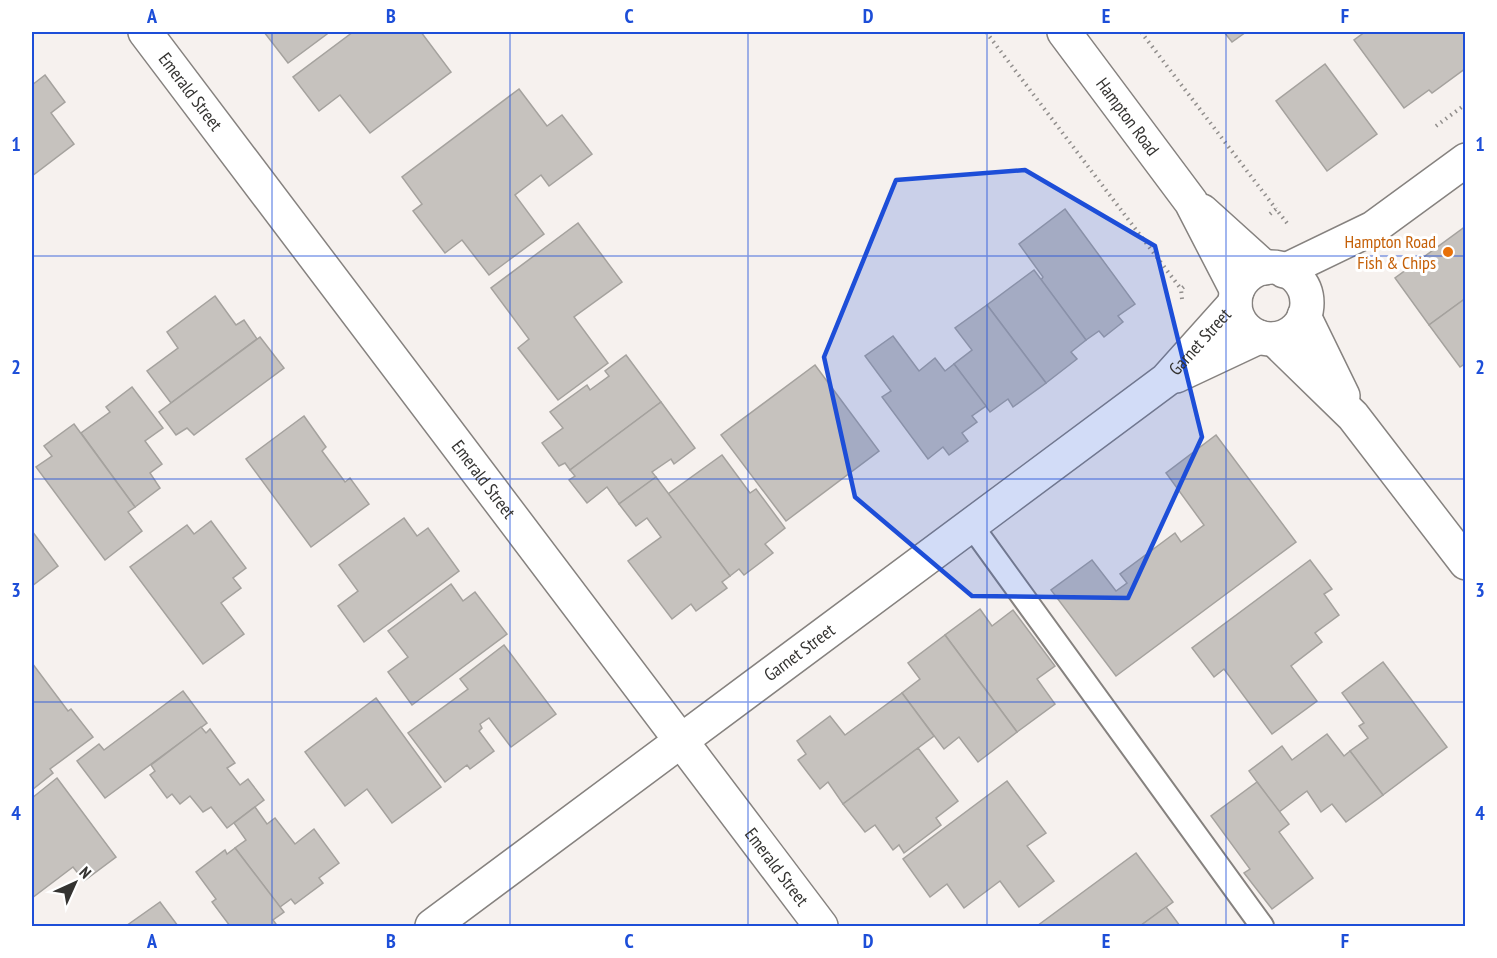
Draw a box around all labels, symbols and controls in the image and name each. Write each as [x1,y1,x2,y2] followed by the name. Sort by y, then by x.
[146,3,158,29] text: A
[386,3,396,29] text: B
[624,3,634,29] text: C
[863,3,874,29] text: D
[1102,3,1110,29] text: E
[1341,3,1349,29] text: F
[154,48,228,135] street label: Emerald Street
[1091,73,1164,160] street label: Hampton Road
[11,131,21,157] text: 1
[1475,131,1485,157] text: 1
[1345,230,1436,274] place label: Hampton Road Fish & Chips
[1441,245,1455,259] marker: Hampton Road Fish & Chips
[1164,303,1236,380] street label: Garnet Street
[11,354,21,380] text: 2
[1475,354,1485,380] text: 2
[447,435,521,523] street label: Emerald Street
[11,577,21,603] text: 3
[1475,577,1485,603] text: 3
[759,618,839,686] street label: Garnet Street
[11,800,21,826] text: 4
[1475,800,1485,826] text: 4
[740,823,814,911] street label: Emerald Street
[45,853,105,913] north arrow
[75,862,96,883] text: N
[146,928,158,954] text: A
[386,928,396,954] text: B
[624,928,634,954] text: C
[863,928,874,954] text: D
[1102,928,1110,954] text: E
[1341,928,1349,954] text: F

